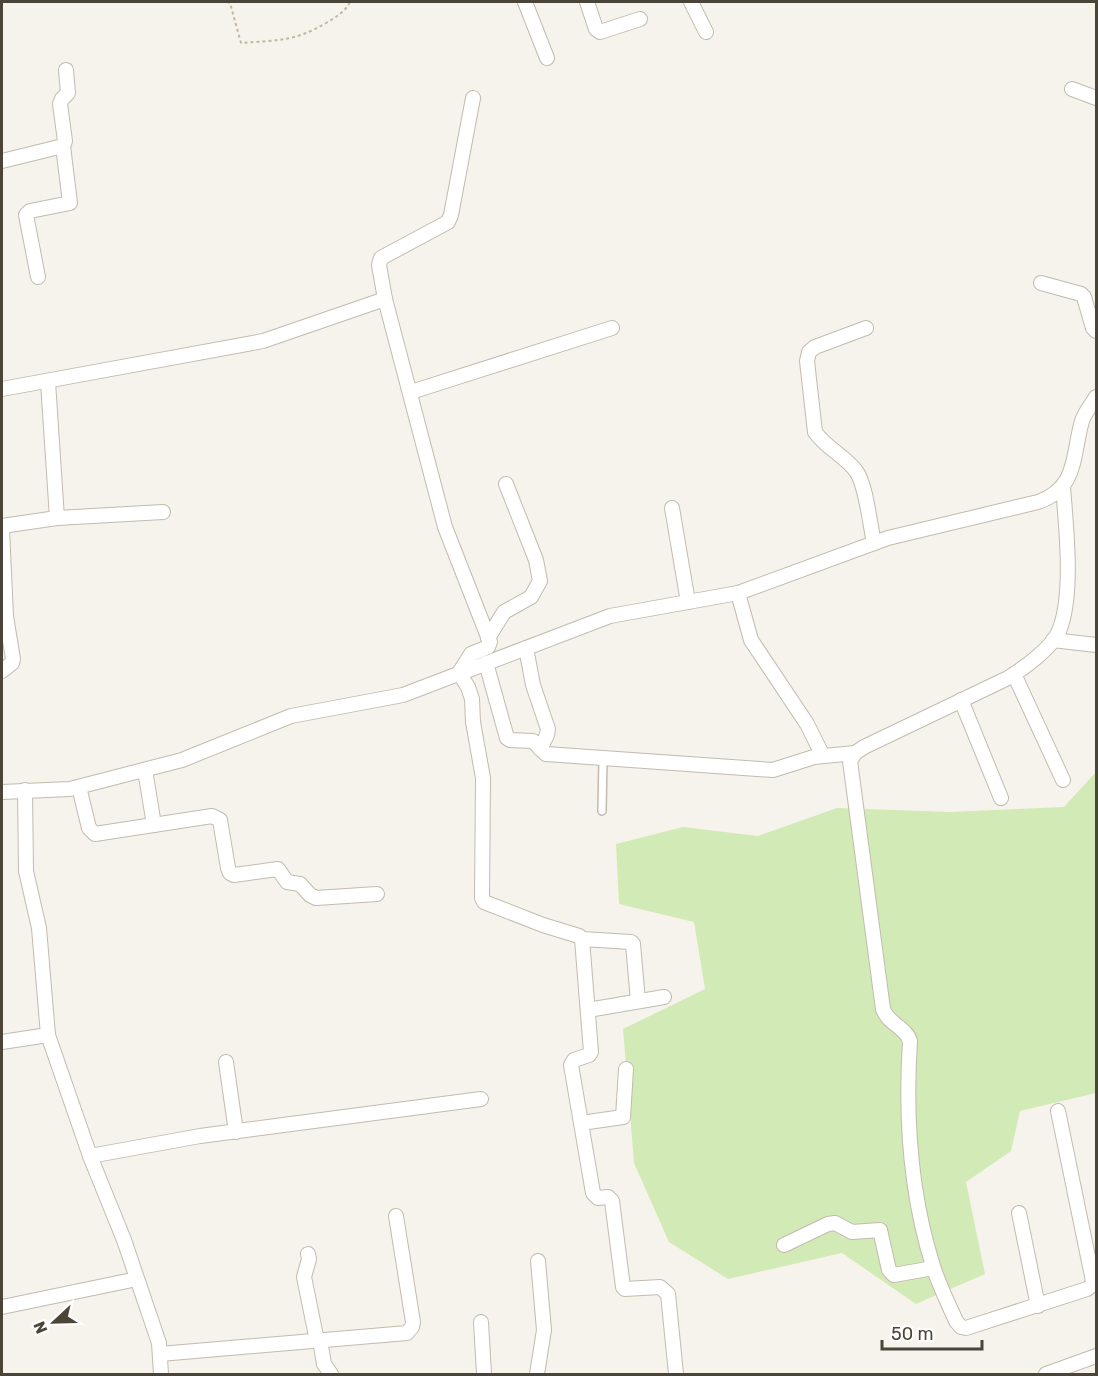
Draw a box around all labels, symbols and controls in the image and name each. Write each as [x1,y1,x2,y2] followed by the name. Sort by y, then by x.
[24,1292,84,1352] north arrow
[882,1313,982,1351] scale bar
[30,1319,52,1336] text: N
[891,1323,934,1345] text: 50 m

